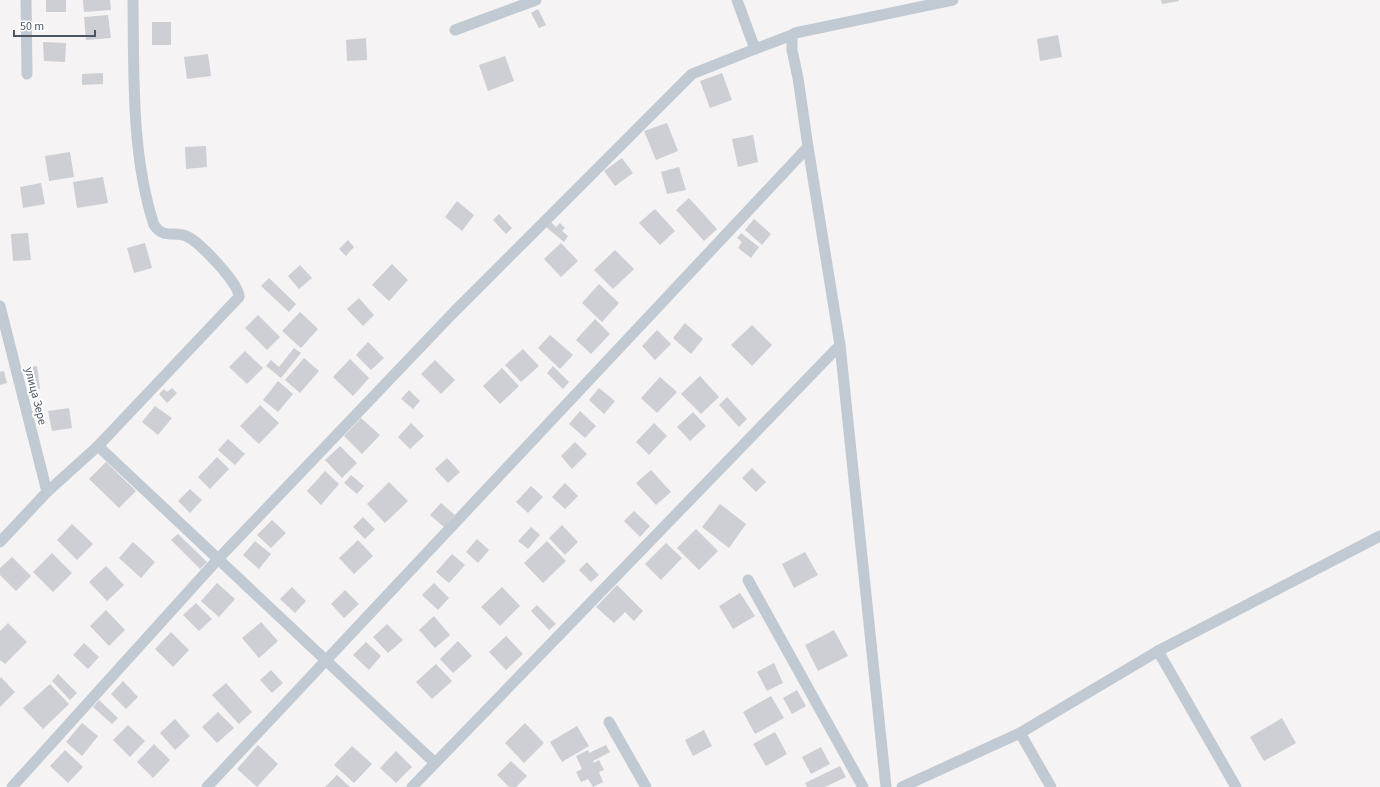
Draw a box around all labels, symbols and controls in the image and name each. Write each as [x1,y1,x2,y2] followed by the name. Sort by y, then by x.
[14,12,95,38] scale bar
[20,18,44,35] text: 50 m
[20,365,51,427] street label: улица Зере

